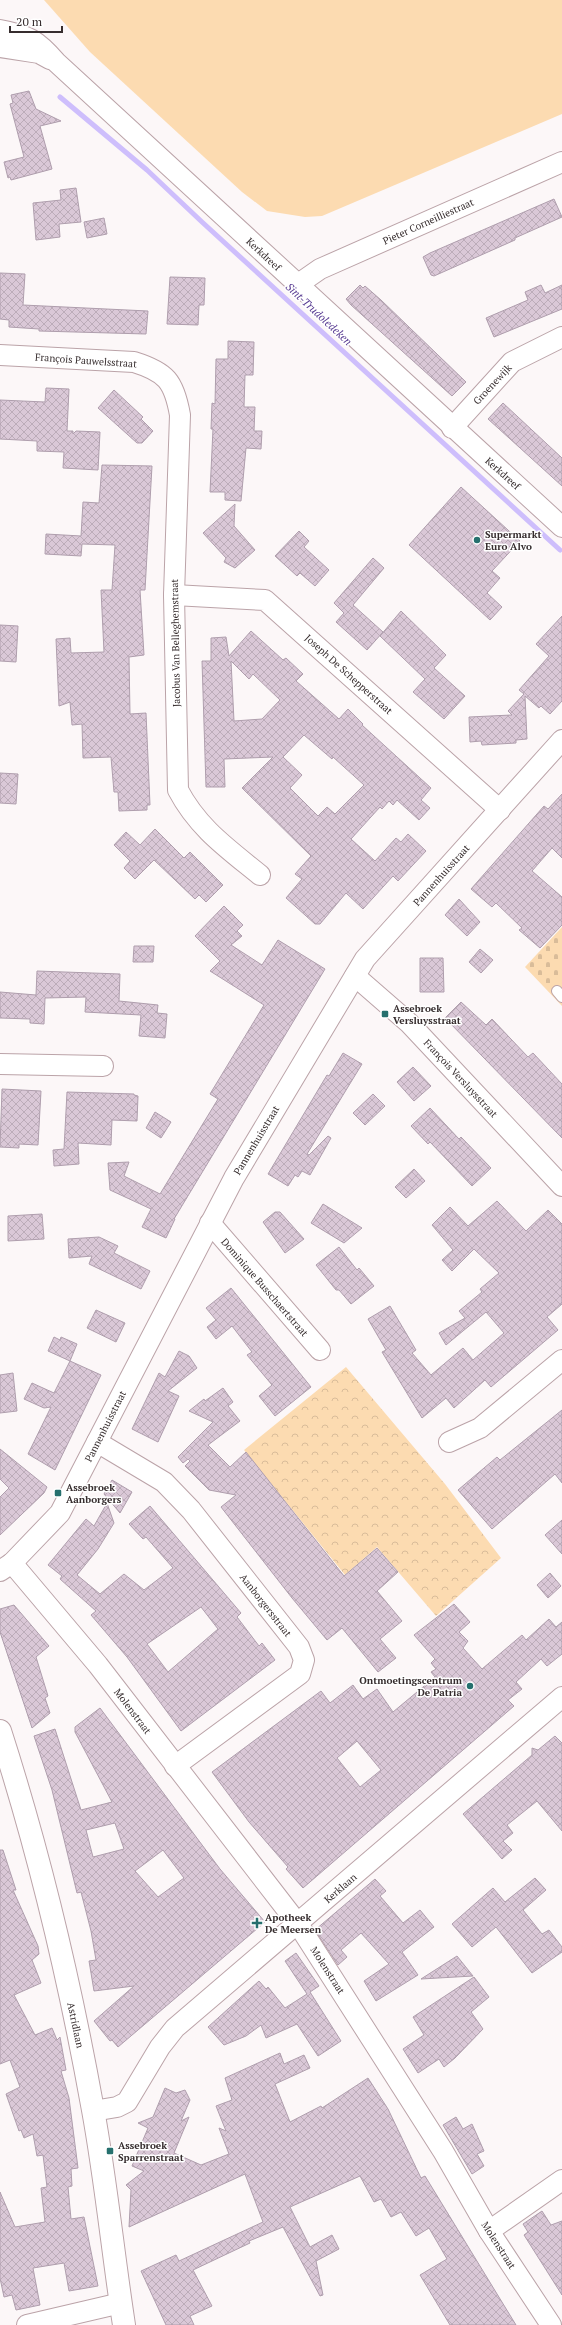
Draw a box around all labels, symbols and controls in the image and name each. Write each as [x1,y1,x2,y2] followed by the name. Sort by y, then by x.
[10,8,62,34] scale bar
[16,14,43,29] text: 20 m
[381,195,476,247] street label: Pieter Corneilliestraat
[244,235,284,274] street label: Kerkdreef
[283,280,355,348] water label: Sint-Trudoledeken
[35,350,138,371] street label: François Pauwelsstraat
[470,361,515,407] street label: Groenewijk
[482,454,523,493] street label: Kerkdreef
[485,528,541,553] place label: Supermarkt Euro Alvo
[472,535,482,545] marker: Supermarkt Euro Alvo
[168,578,183,707] street label: Jacobus Van Belleghemstraat
[302,632,395,717] street label: Joseph De Schepperstraat
[410,842,473,909] street label: Pannenhuisstraat
[393,1002,461,1027] place label: Assebroek Versluysstraat
[380,1009,390,1019] marker: Assebroek Versluysstraat
[421,1036,501,1121] street label: François Versluysstraat
[231,1103,282,1177] street label: Pannenhuisstraat
[218,1235,311,1339] street label: Dominique Busschaertstraat
[82,1388,129,1464] street label: Pannenhuisstraat
[66,1481,122,1506] place label: Assebroek Aanborgers
[53,1488,63,1498] marker: Assebroek Aanborgers
[237,1571,295,1640] street label: Aanborgersstraat
[359,1674,463,1699] place label: Ontmoetingscentrum De Patria
[465,1681,475,1691] marker: Ontmoetingscentrum De Patria
[111,1686,154,1737] street label: Molenstraat
[321,1871,359,1906] street label: Kerklaan
[265,1911,322,1936] place label: Apotheek De Meersen
[252,1918,262,1928] marker: Apotheek De Meersen
[307,1944,348,1997] street label: Molenstraat
[64,2001,87,2049] street label: Astridlaan
[118,2139,184,2164] place label: Assebroek Sparrenstraat
[105,2146,115,2156] marker: Assebroek Sparrenstraat
[478,2219,519,2272] street label: Molenstraat

